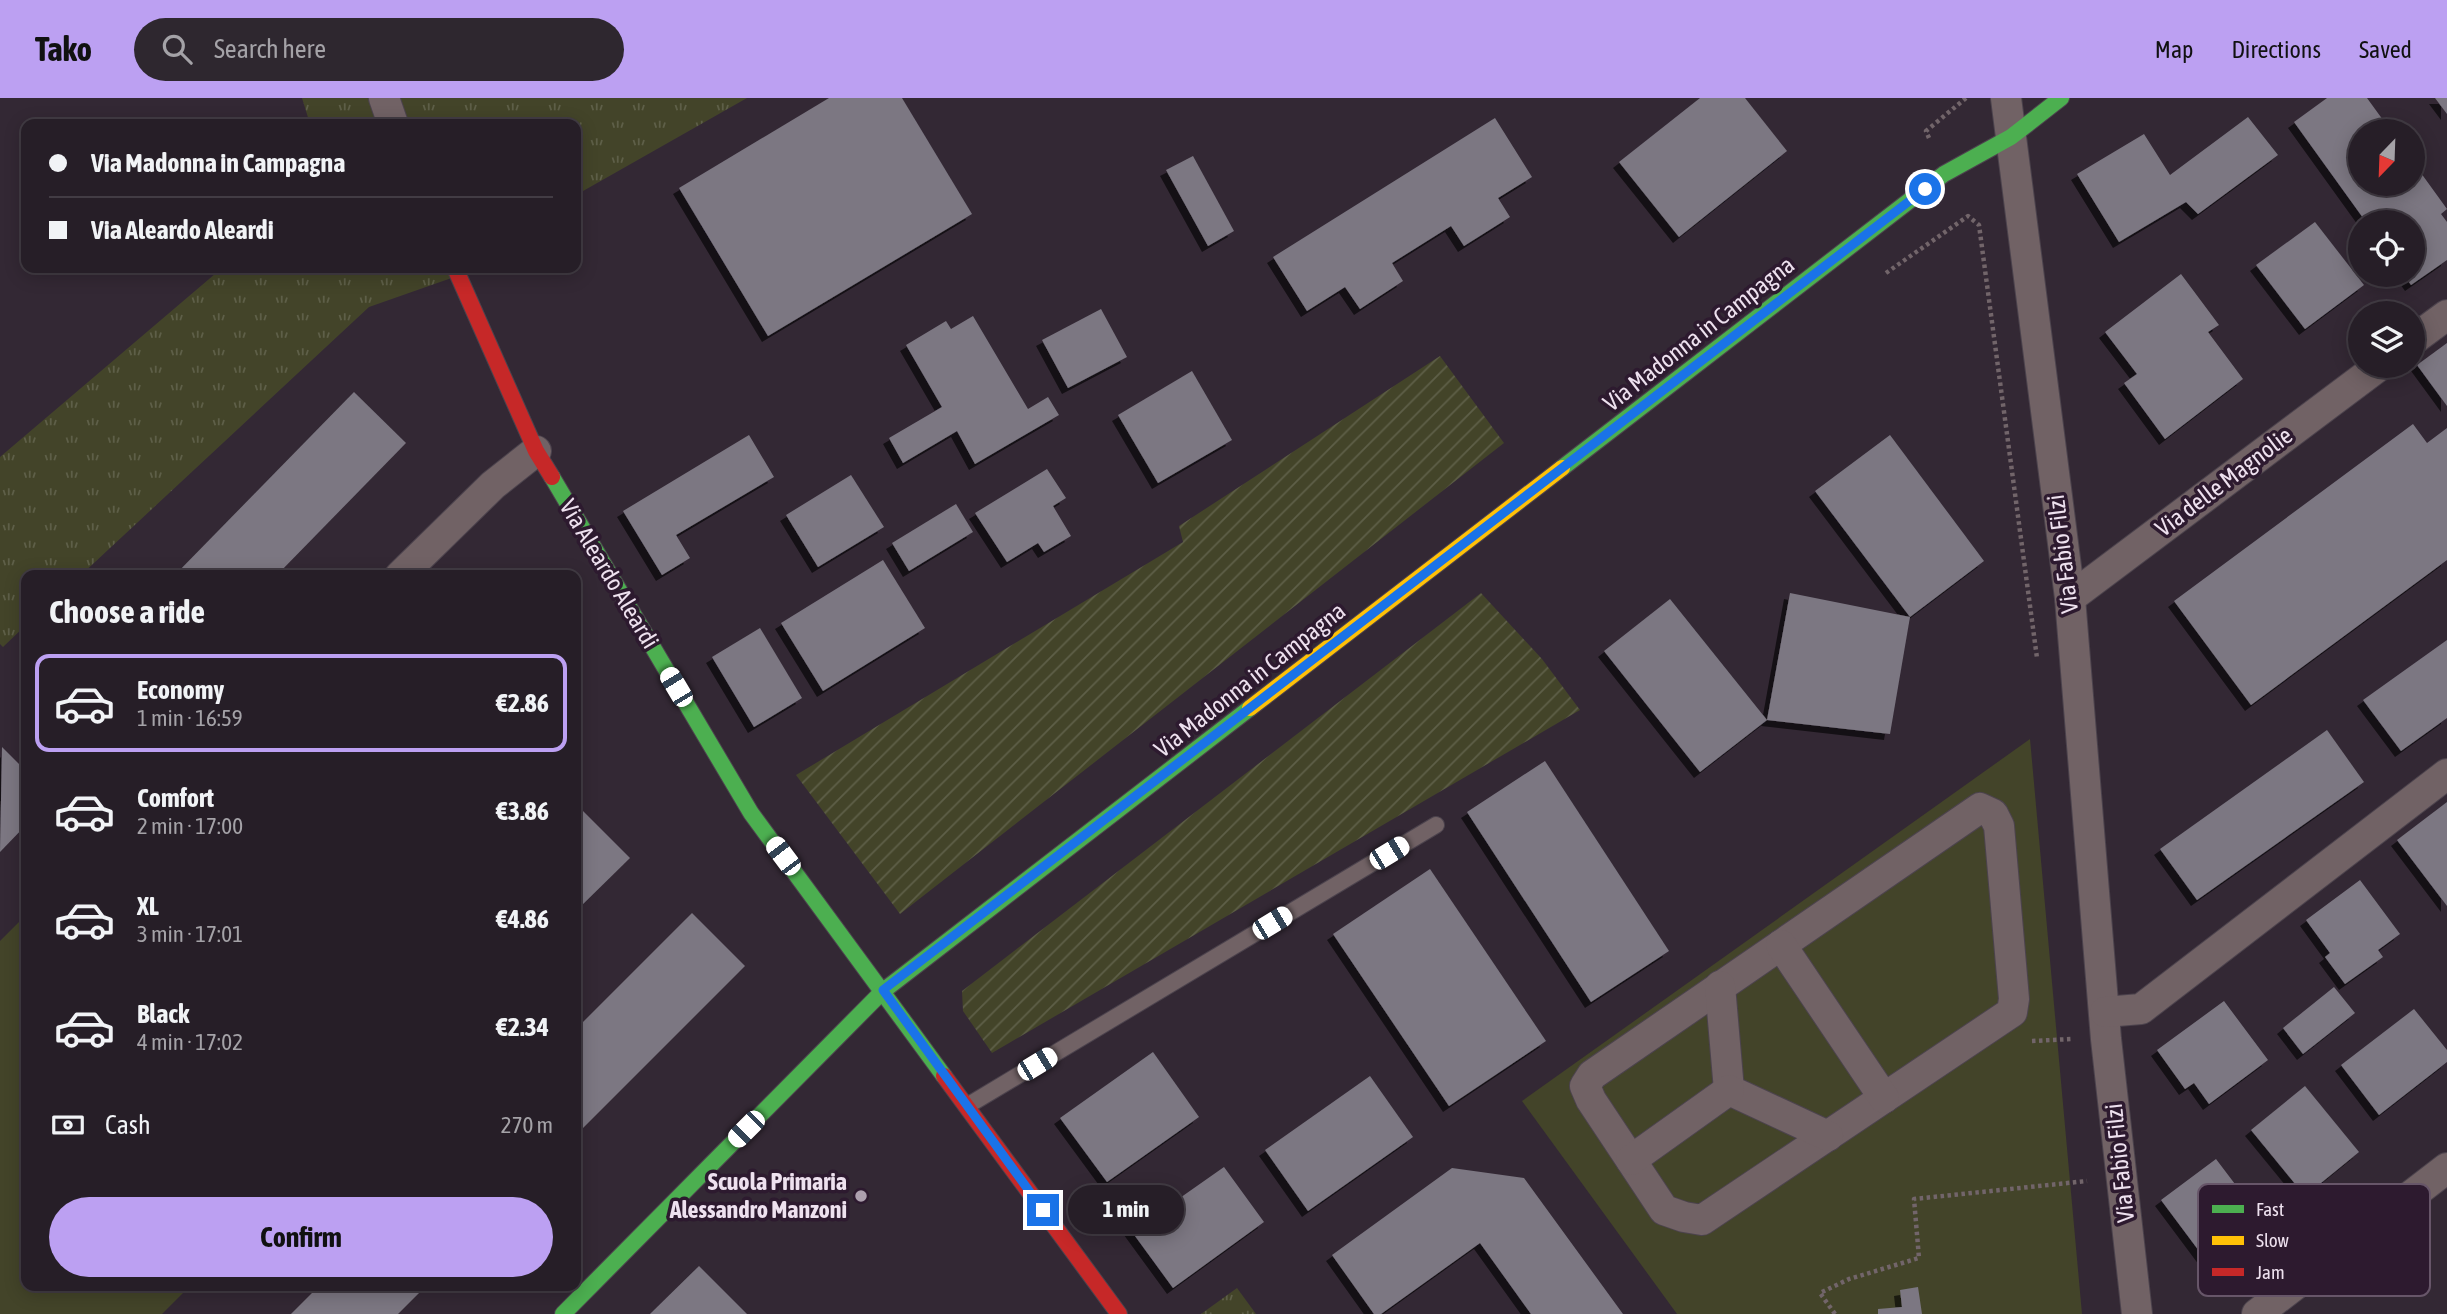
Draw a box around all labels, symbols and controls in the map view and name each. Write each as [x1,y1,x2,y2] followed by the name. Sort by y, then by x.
[134,18,624,81] search box
[35,30,92,68] text: Tako
[158,30,196,68] icon: search
[214,34,326,64] text: Search here
[2155,36,2193,63] text: Map
[2231,36,2321,63] text: Directions
[2359,36,2412,63] text: Saved
[2348,119,2426,196] north arrow
[2348,119,2425,378] map controls
[91,148,345,178] text: Via Madonna in Campagna
[1909,173,1941,205] route start
[2348,210,2425,287] button: locate
[91,215,274,245] text: Via Aleardo Aleardi
[1598,251,1799,416] street label: Via Madonna in Campagna
[2348,301,2425,378] button: layers
[2150,421,2297,542] street label: Via delle Magnolie
[2042,493,2083,615] street label: Via Fabio Filzi
[554,495,664,653] street label: Via Aleardo Aleardi
[49,593,205,630] text: Choose a ride
[1149,597,1350,762] street label: Via Madonna in Campagna
[657,664,696,710] car
[53,672,116,735] icon: car
[137,675,224,705] text: Economy
[496,688,549,718] text: €2.86
[137,705,243,731] text: 1 min · 16:59
[53,780,116,843] icon: car
[137,783,214,813] text: Comfort
[496,796,549,826] text: €3.86
[137,813,243,839] text: 2 min · 17:00
[762,833,805,879] car
[1366,833,1413,873] car
[53,888,116,951] icon: car
[137,891,159,921] text: XL
[1249,903,1296,943] car
[496,904,549,934] text: €4.86
[137,921,243,947] text: 3 min · 17:01
[53,996,116,1059] icon: car
[137,999,189,1029] text: Black
[496,1012,549,1042] text: €2.34
[137,1029,243,1055] text: 4 min · 17:02
[1014,1044,1061,1084] car
[2100,1102,2139,1224] street label: Via Fabio Filzi
[49,1106,87,1144] icon: cash
[724,1107,769,1151] car
[105,1110,151,1140] text: Cash
[501,1112,553,1138] text: 270 m
[669,1168,847,1223] place label: Scuola Primaria Alessandro Manzoni
[2198,1184,2430,1296] legend
[1068,1186,1183,1234] callout: 1 min
[853,1188,869,1204] marker: Scuola Primaria Alessandro Manzoni
[1027,1194,1059,1226] route end
[1103,1196,1149,1222] text: 1 min
[49,1197,553,1277] button: Confirm
[2256,1198,2284,1220] text: Fast
[2256,1229,2290,1251] text: Slow
[2256,1261,2285,1283] text: Jam

